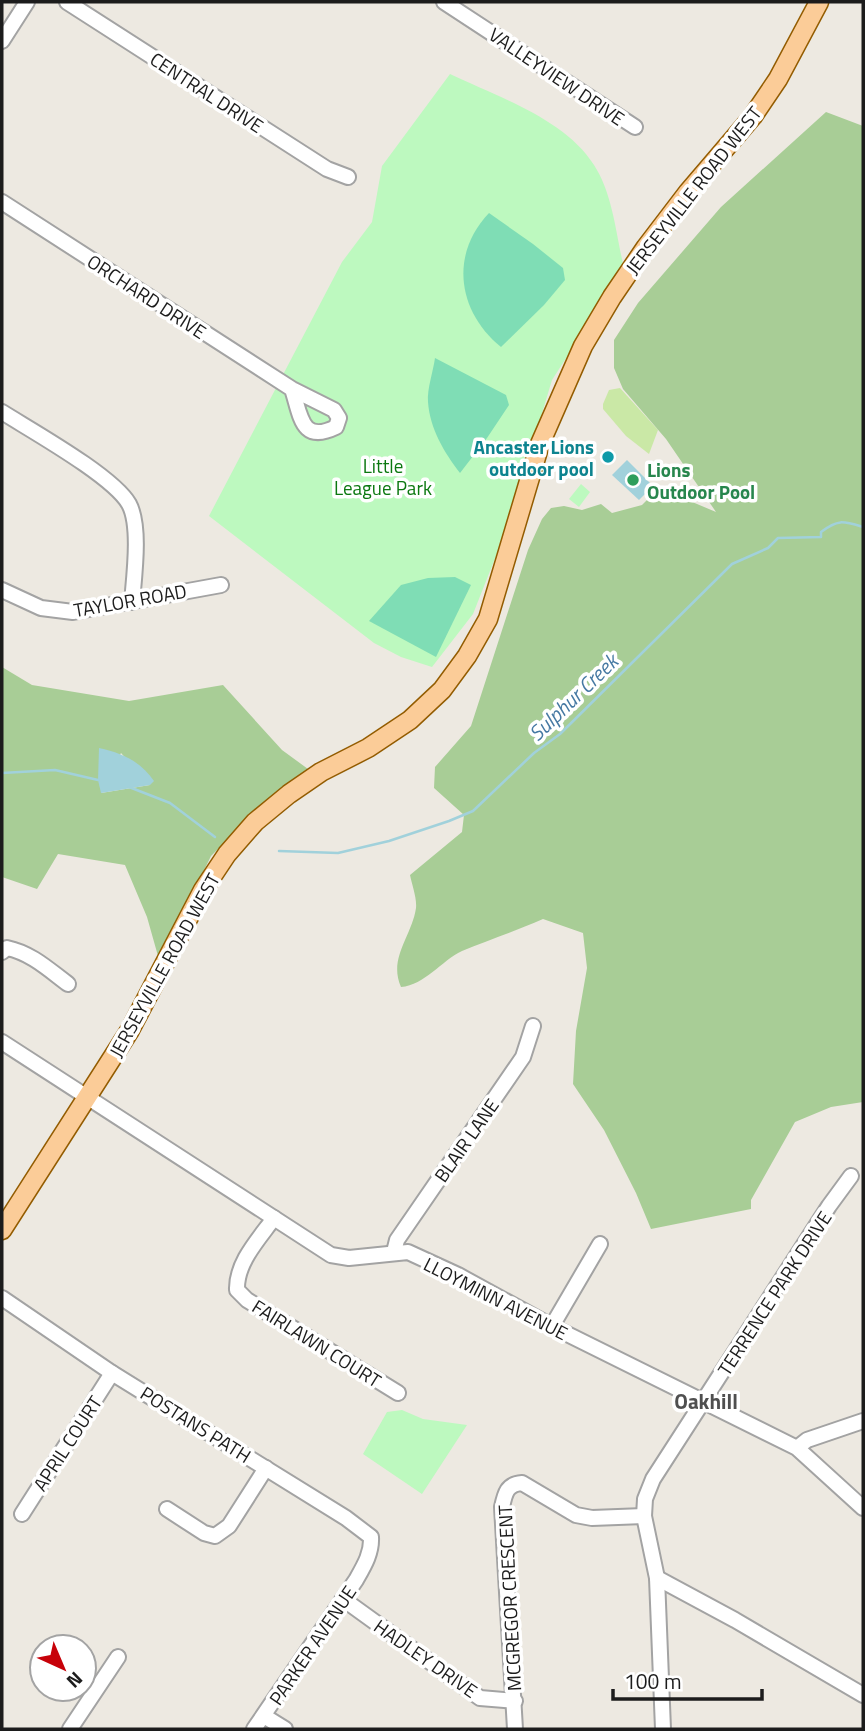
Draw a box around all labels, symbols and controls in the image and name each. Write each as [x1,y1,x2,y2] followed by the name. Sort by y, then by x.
[483,20,631,132] street label: VALLEYVIEW DRIVE
[145,44,269,140] street label: CENTRAL DRIVE
[618,100,768,280] street label: JERSEYVILLE ROAD WEST
[82,247,212,345] street label: ORCHARD DRIVE
[474,432,594,483] place label: Ancaster Lions outdoor pool
[600,449,616,465] marker: Ancaster Lions outdoor pool
[334,451,432,502] park label: Little League Park
[647,455,755,506] place label: Lions Outdoor Pool
[625,472,641,488] marker: Lions Outdoor Pool
[71,576,189,624] street label: TAYLOR ROAD
[521,644,627,748] water label: Sulphur Creek
[101,868,227,1062] street label: JERSEYVILLE ROAD WEST
[426,1092,506,1188] street label: BLAIR LANE
[710,1205,838,1381] street label: TERRENCE PARK DRIVE
[419,1249,573,1347] street label: LLOYMINN AVENUE
[247,1292,387,1394] street label: FAIRLAWN COURT
[135,1378,257,1470] street label: POSTANS PATH
[674,1385,738,1417] district label: Oakhill
[25,1390,109,1496] street label: APRIL COURT
[490,1504,528,1692] street label: MCGREGOR CRESCENT
[261,1579,363,1711] street label: PARKER AVENUE
[368,1612,484,1704] street label: HADLEY DRIVE
[28,1633,98,1703] north arrow
[613,1658,762,1702] scale bar
[624,1665,681,1697] text: 100 m
[60,1666,90,1696] text: N

